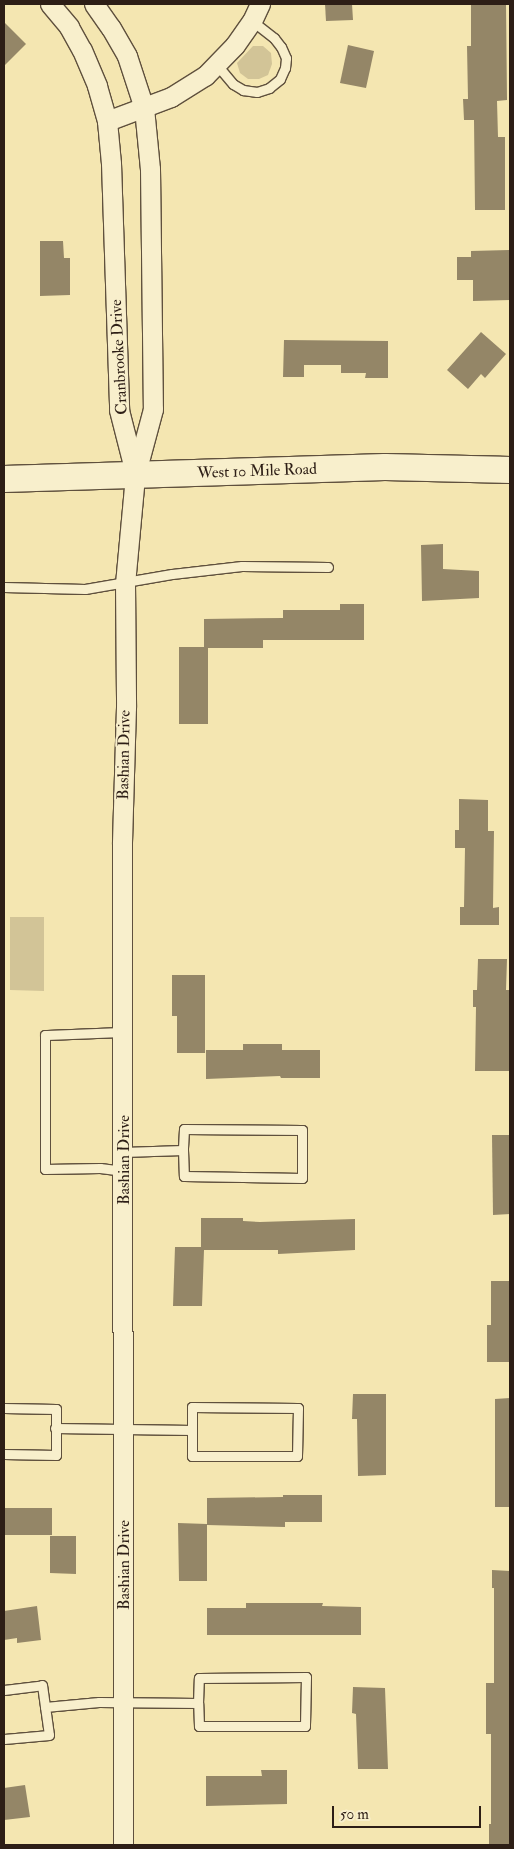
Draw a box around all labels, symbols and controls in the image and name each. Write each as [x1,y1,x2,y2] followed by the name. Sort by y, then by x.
[106,299,132,415] street label: Cranbrooke Drive
[197,459,317,483] street label: West 10 Mile Road
[114,710,134,800] street label: Bashian Drive
[114,1115,134,1205] street label: Bashian Drive
[114,1520,134,1610] street label: Bashian Drive
[334,1796,483,1828] scale bar
[340,1805,369,1824] text: 50 m

